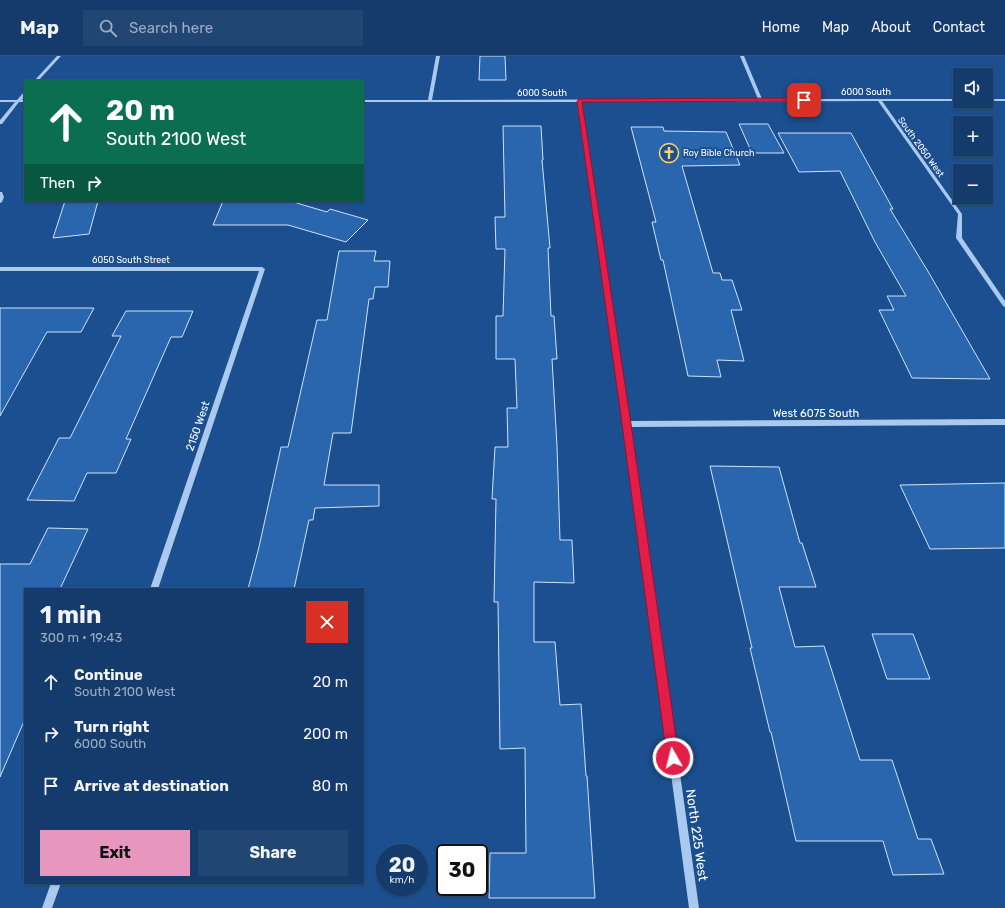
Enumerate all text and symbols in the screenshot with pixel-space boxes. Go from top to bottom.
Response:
search box [83,10,363,46]
text: Map [20,16,59,39]
icon: search [97,17,119,39]
text: Search here [129,19,213,37]
text: Home [762,19,800,36]
text: Map [822,19,849,36]
text: About [871,19,911,36]
text: Contact [933,19,985,36]
map controls [953,68,993,204]
button: sound [953,68,993,108]
pin [787,83,821,117]
street label: 6000 South [841,87,891,97]
street label: 6000 South [517,88,567,98]
icon: arrive [793,89,815,111]
text: 20 m [106,94,175,127]
icon: ahead [40,96,92,148]
street label: South 2050 West [896,115,946,179]
button: + [953,116,993,156]
text: South 2100 West [106,128,246,150]
church icon: Roy Bible Church [658,142,680,164]
place label: Roy Bible Church [683,148,754,158]
button: − [953,164,993,204]
icon: right [83,172,105,194]
text: Then [40,174,75,192]
street label: 6050 South Street [92,255,170,265]
street label: 2150 West [183,399,213,453]
street label: West 6075 South [773,407,859,420]
text: 1 min [40,601,101,629]
button: close [306,601,348,643]
text: 300 m · 19:43 [40,630,122,645]
text: Continue [74,666,143,684]
icon: ahead [40,671,62,693]
text: 20 m [313,673,348,691]
text: South 2100 West [74,684,175,699]
text: Turn right [74,718,149,736]
icon: right [40,723,62,745]
text: 200 m [303,725,348,743]
text: 6000 South [74,736,146,751]
position arrow [652,737,694,779]
icon: arrive [40,775,62,797]
text: Arrive at destination [74,777,229,795]
text: 80 m [312,777,348,795]
street label: North 225 West [683,788,711,882]
button: Exit [40,830,190,876]
button: Share [198,830,348,876]
speed limit sign: 30 [436,844,488,896]
text: 20 [389,853,415,877]
text: km/h [390,874,414,886]

